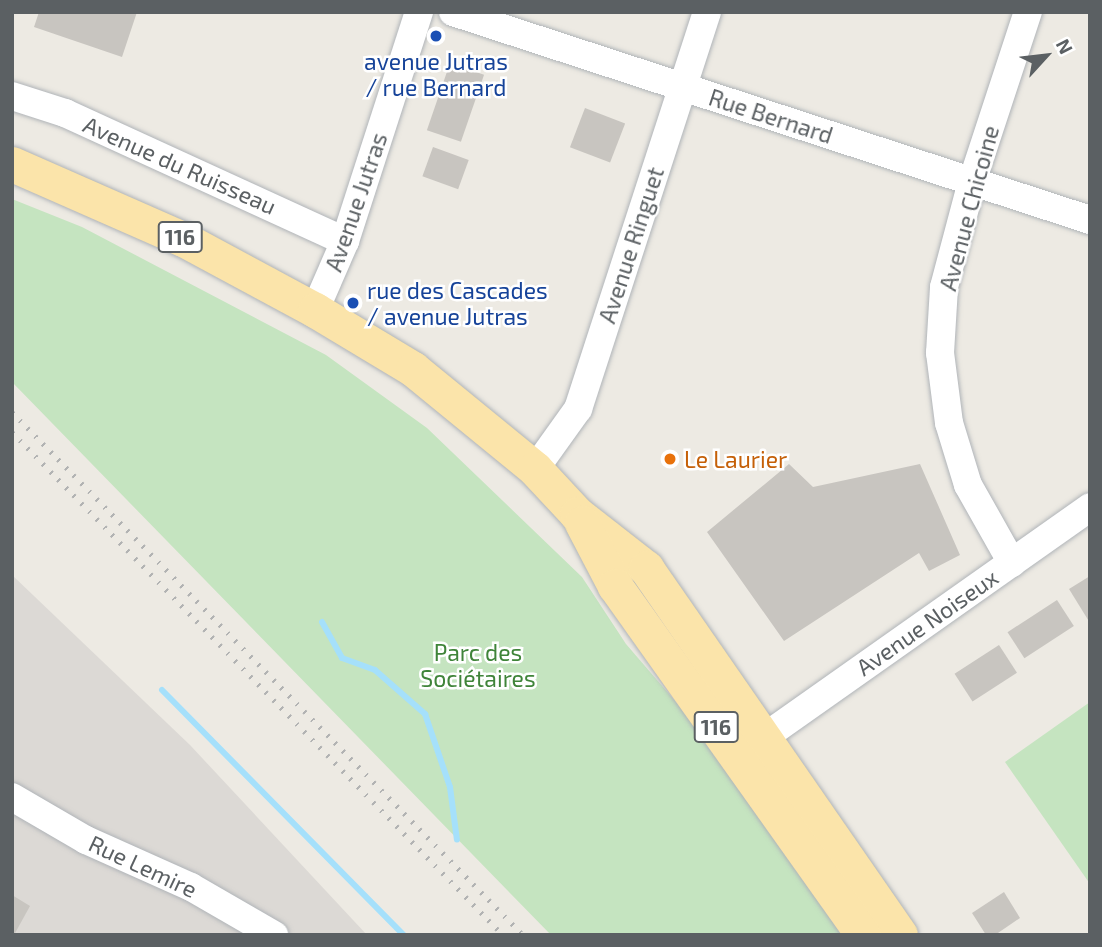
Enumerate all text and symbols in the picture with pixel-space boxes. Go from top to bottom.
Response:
north arrow [1011,21,1081,91]
marker: avenue Jutras / rue Bernard [428,28,444,44]
text: N [1052,35,1079,58]
place label: avenue Jutras / rue Bernard [364,47,508,101]
street label: Rue Bernard [705,83,837,149]
street label: Avenue du Ruisseau [79,110,281,220]
street label: Avenue Chicoine [934,122,1004,294]
street label: Avenue Jutras [319,129,393,275]
street label: Avenue Ringuet [593,163,669,327]
road number: 116 [157,219,203,254]
place label: rue des Cascades / avenue Jutras [367,276,548,330]
marker: rue des Cascades / avenue Jutras [345,295,361,311]
place label: Le Laurier [684,445,787,473]
marker: Le Laurier [662,451,678,467]
street label: Avenue Noiseux [851,563,1003,681]
park label: Parc des Sociétaires [420,638,536,692]
road number: 116 [693,710,739,744]
street label: Rue Lemire [85,829,201,903]

